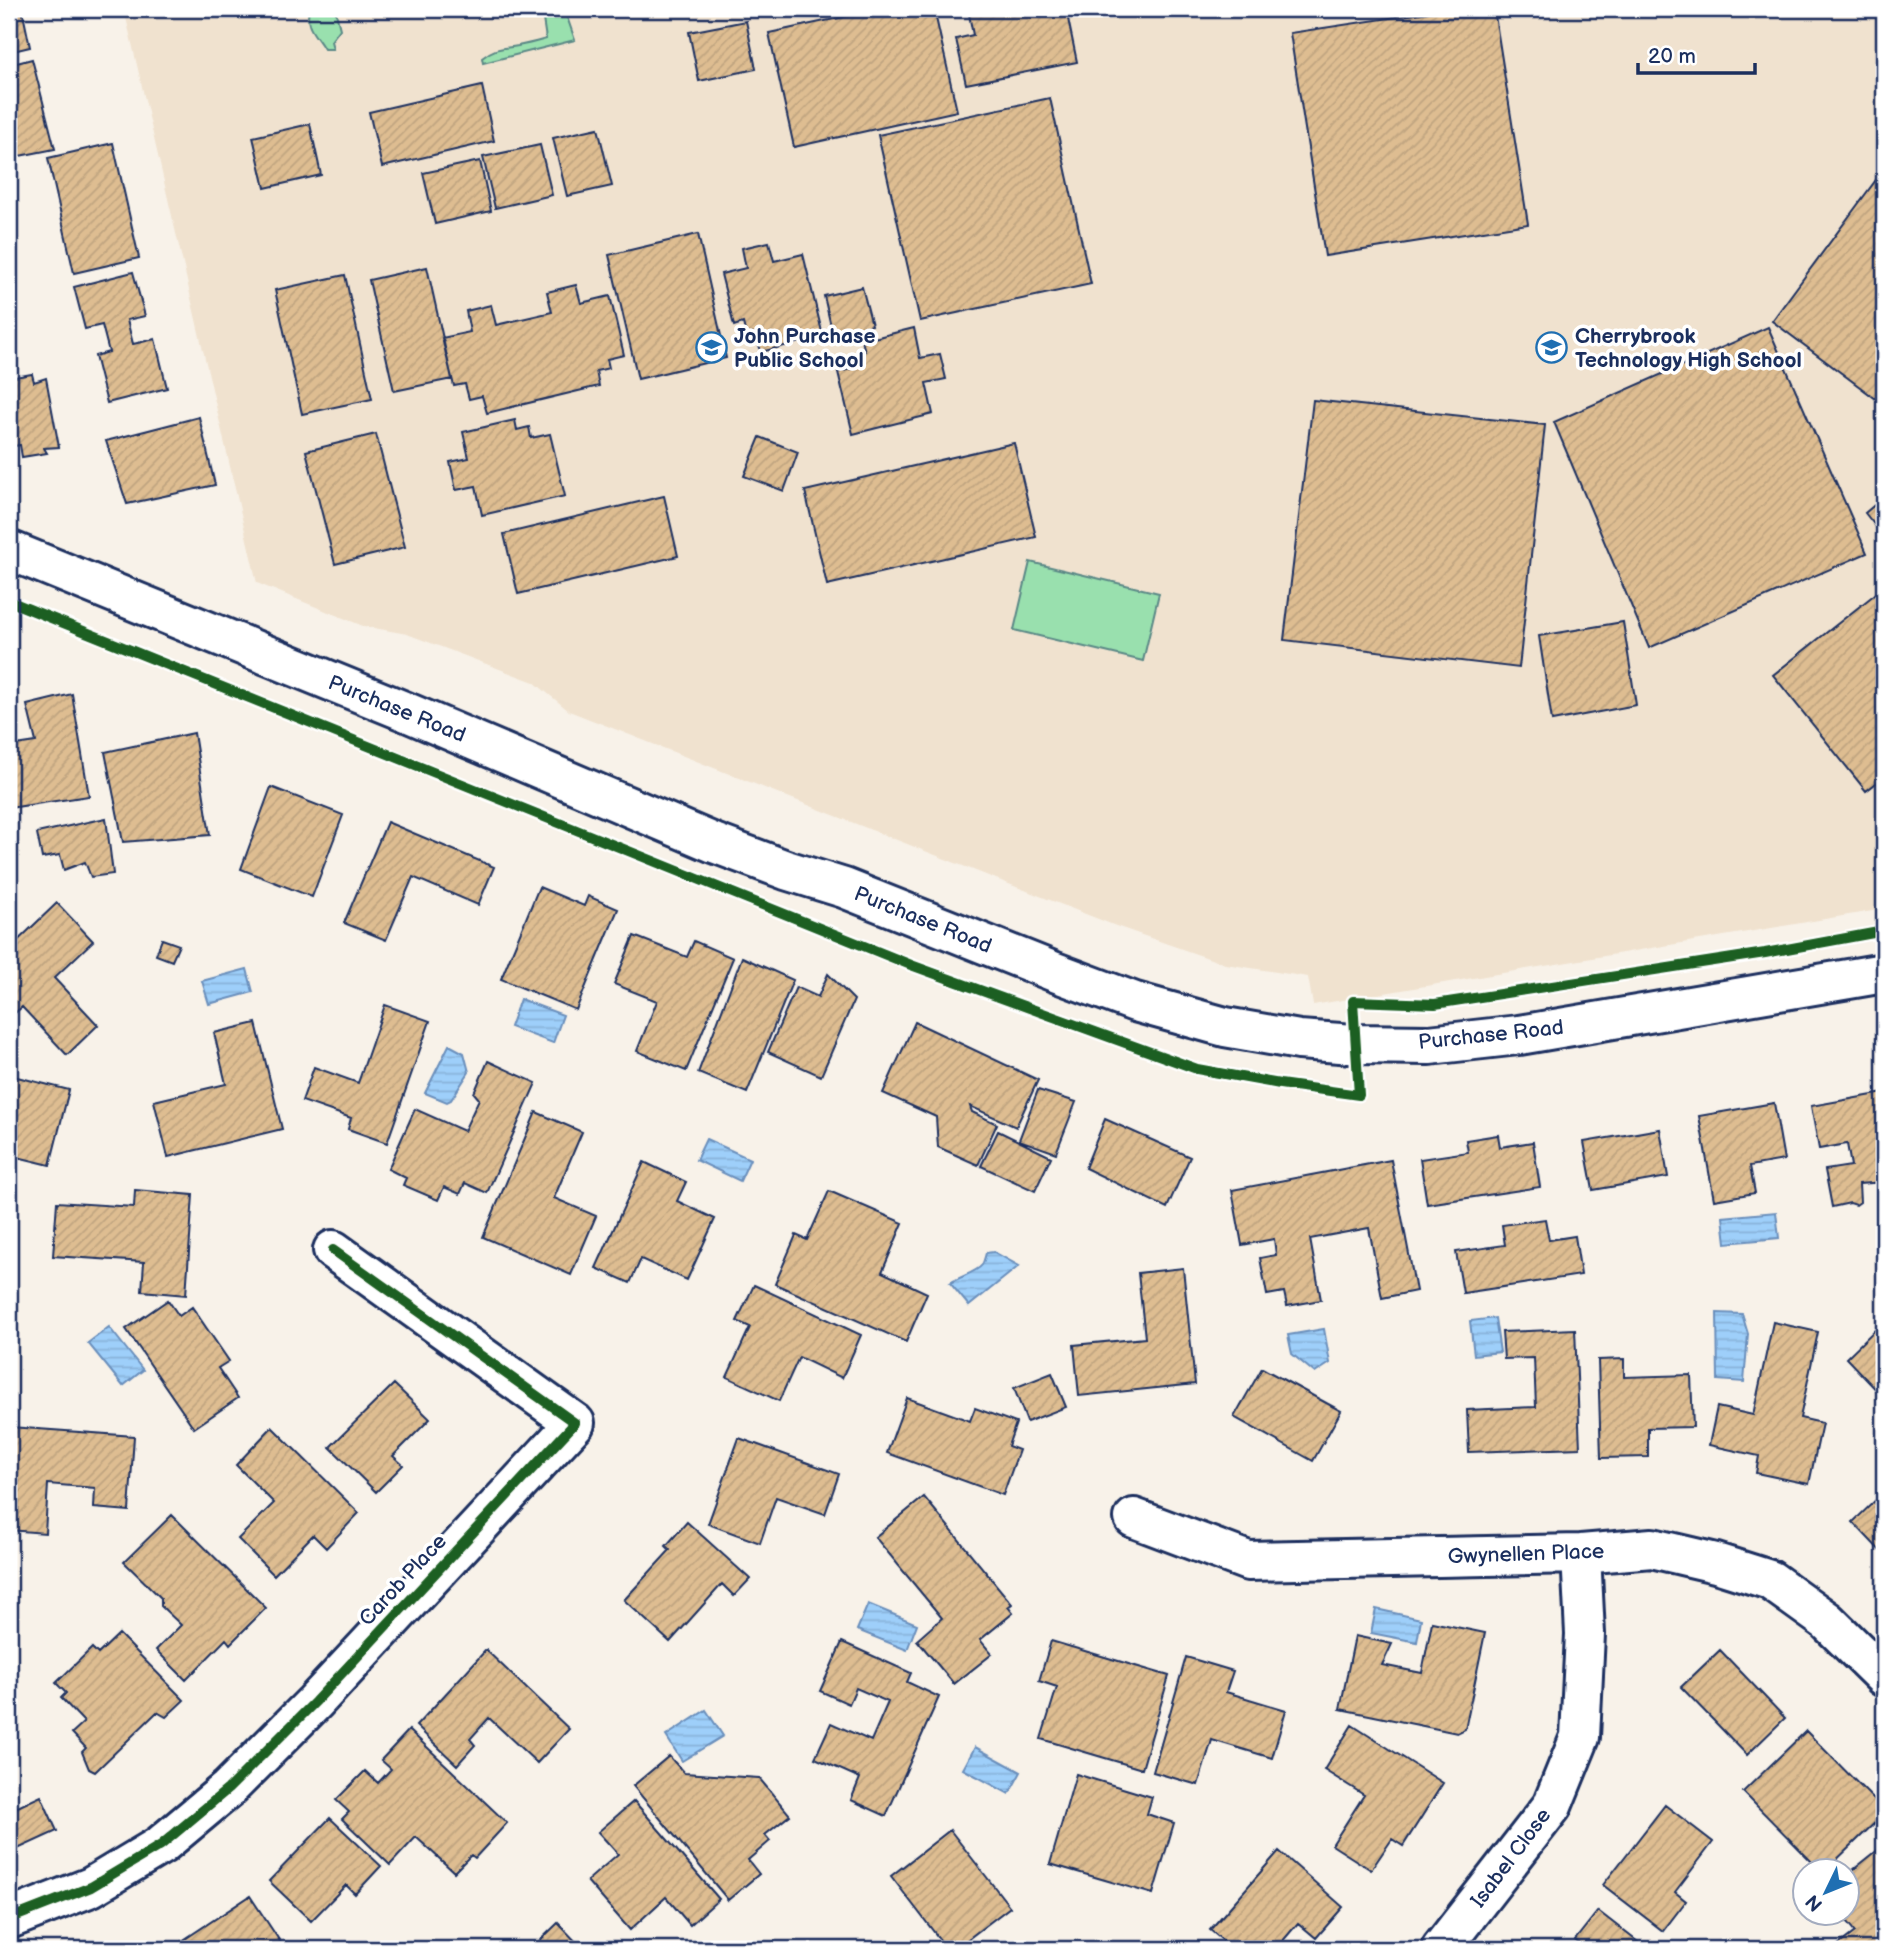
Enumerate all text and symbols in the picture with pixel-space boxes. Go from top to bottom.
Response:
scale bar [1638,32,1755,76]
text: 20 m [1648,44,1696,69]
place label: John Purchase Public School [734,324,876,373]
place label: Cherrybrook Technology High School [1575,324,1802,373]
school or university icon: John Purchase Public School [694,331,728,365]
school or university icon: Cherrybrook Technology High School [1535,331,1569,365]
street label: Purchase Road [325,670,469,748]
street label: Purchase Road [851,881,995,959]
street label: Purchase Road [1417,1015,1565,1055]
street label: Carob Place [354,1529,452,1631]
street label: Gwynellen Place [1447,1539,1605,1569]
street label: Isabel Close [1466,1803,1556,1913]
north arrow [1792,1856,1862,1926]
text: N [1801,1890,1828,1916]

